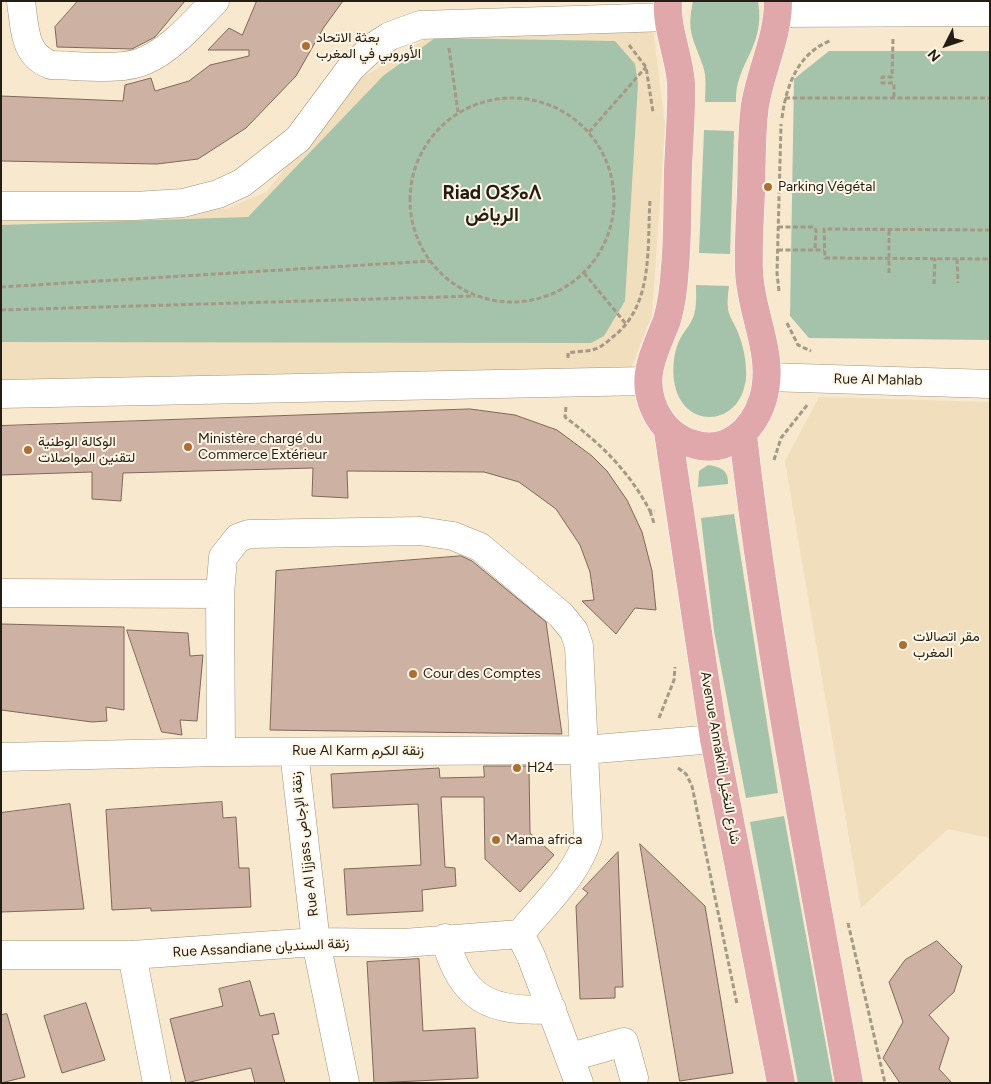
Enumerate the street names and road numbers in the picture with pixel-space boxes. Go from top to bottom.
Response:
street label: Rue Al Mahlab [833,371,923,389]
street label: Avenue Annakhil شارع النخيل [696,670,744,846]
street label: Rue Al Karm زنقة الكرم [292,743,424,759]
street label: Rue Al Ijjass زنقة الإجاص [288,771,322,917]
street label: Rue Assandiane زنقة السنديان [172,935,350,961]

